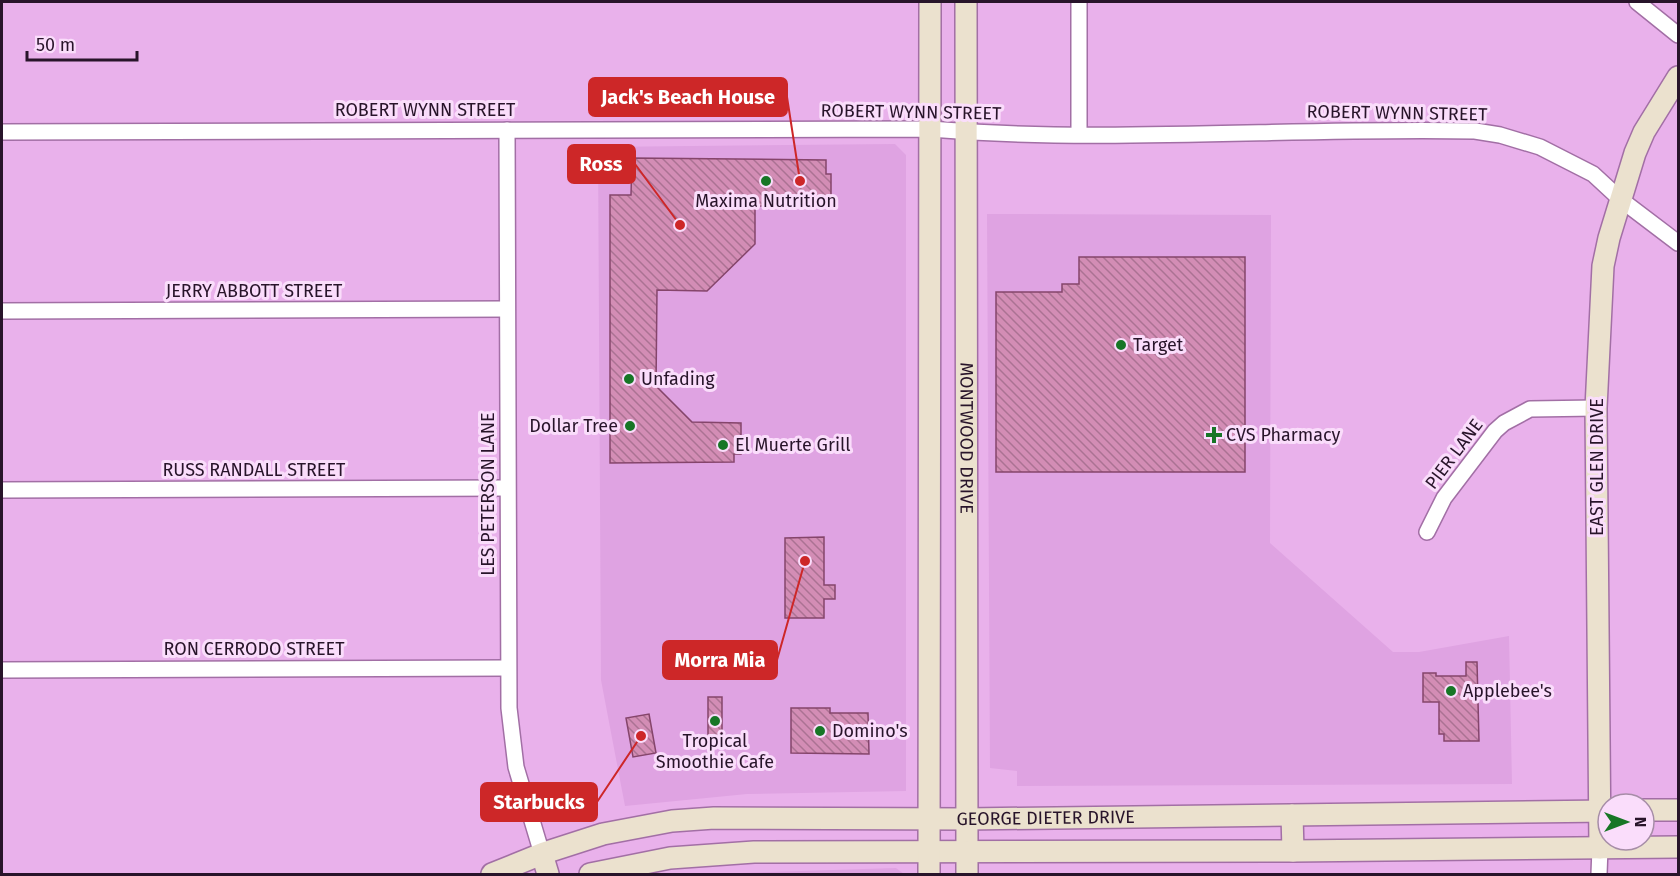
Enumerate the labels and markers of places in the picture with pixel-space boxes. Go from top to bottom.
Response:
callout: Jack's Beach House [589,78,787,116]
callout: Ross [568,145,635,183]
marker: Maxima Nutrition [759,174,773,188]
place label: Maxima Nutrition [695,190,837,212]
place label: Target [1133,334,1184,356]
marker: Target [1114,338,1128,352]
place label: Unfading [641,368,715,390]
marker: Unfading [622,372,636,386]
place label: Dollar Tree [529,415,618,437]
marker: Dollar Tree [623,419,637,433]
place label: CVS Pharmacy [1226,424,1341,446]
marker: CVS Pharmacy [1207,428,1221,442]
place label: El Muerte Grill [735,434,851,456]
marker: El Muerte Grill [716,438,730,452]
callout: Morra Mia [663,641,777,679]
place label: Applebee's [1463,680,1552,702]
marker: Applebee's [1444,684,1458,698]
marker: Tropical Smoothie Cafe [708,714,722,728]
place label: Domino's [832,720,908,742]
marker: Domino's [813,724,827,738]
place label: Tropical Smoothie Cafe [656,730,774,773]
callout: Starbucks [481,783,597,821]

